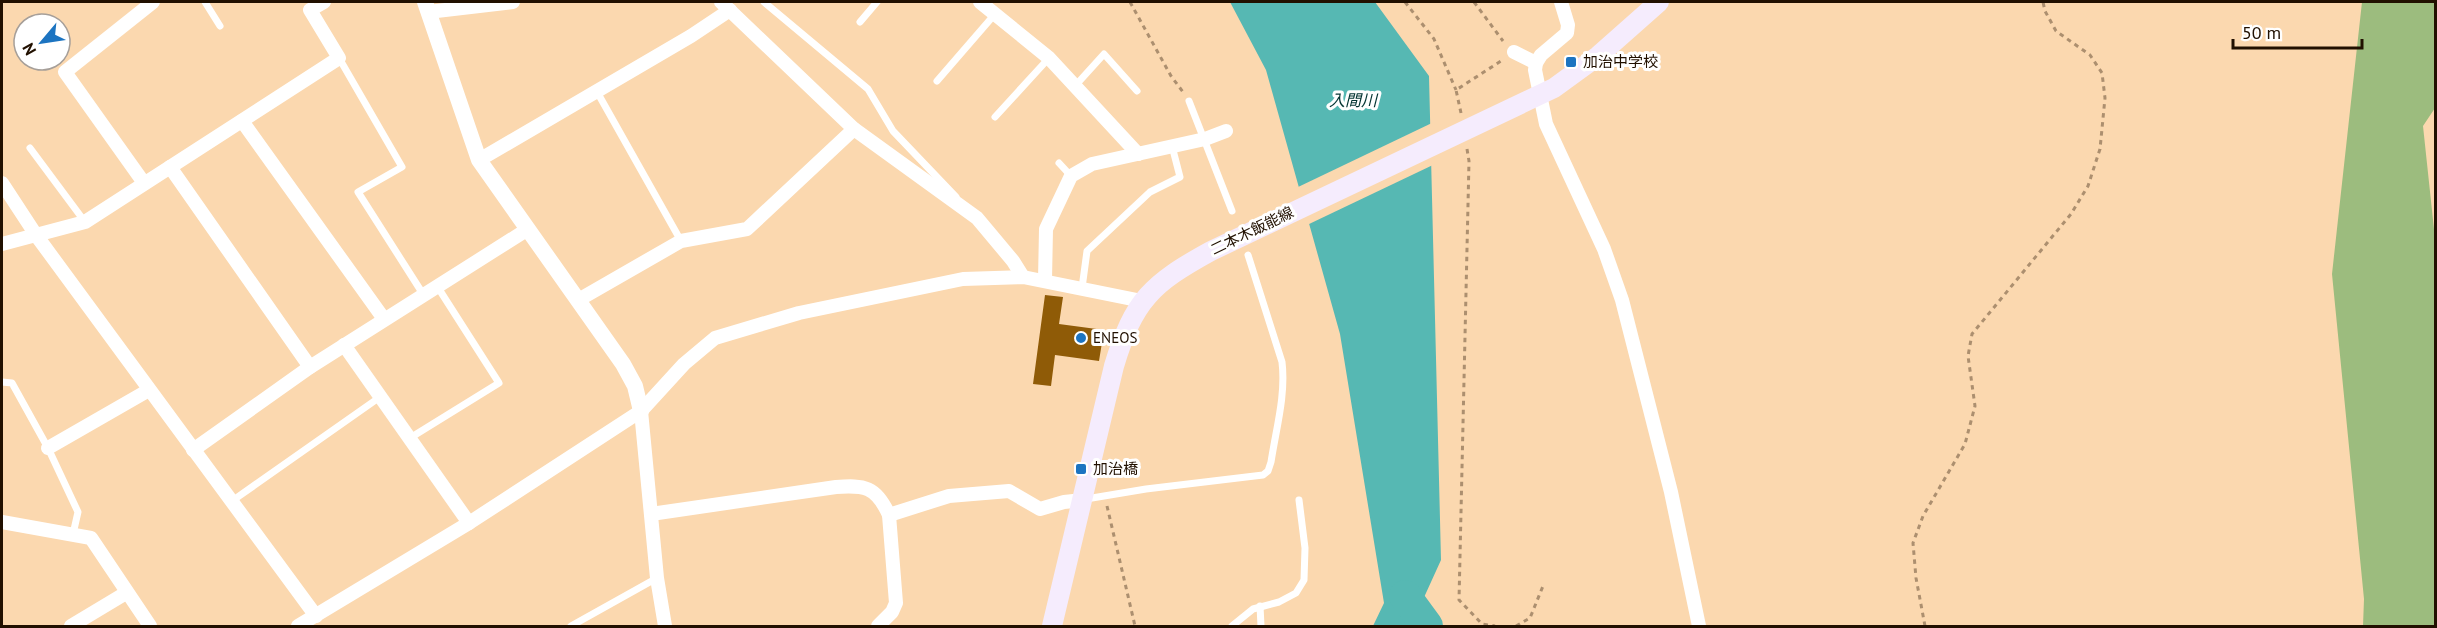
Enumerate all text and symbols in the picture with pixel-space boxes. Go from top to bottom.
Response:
north arrow [12,12,72,72]
scale bar [2233,12,2362,50]
text: 50 m [2242,21,2281,44]
text: N [18,40,40,59]
place label: 加治中学校 [1583,52,1658,71]
marker: 加治中学校 [1564,55,1578,69]
water label: 入間川 [1329,90,1379,110]
street label: 二本木飯能線 [1207,202,1296,259]
place label: ENEOS [1093,328,1137,347]
marker: ENEOS [1074,331,1088,345]
place label: 加治橋 [1093,459,1138,478]
marker: 加治橋 [1074,462,1088,476]

